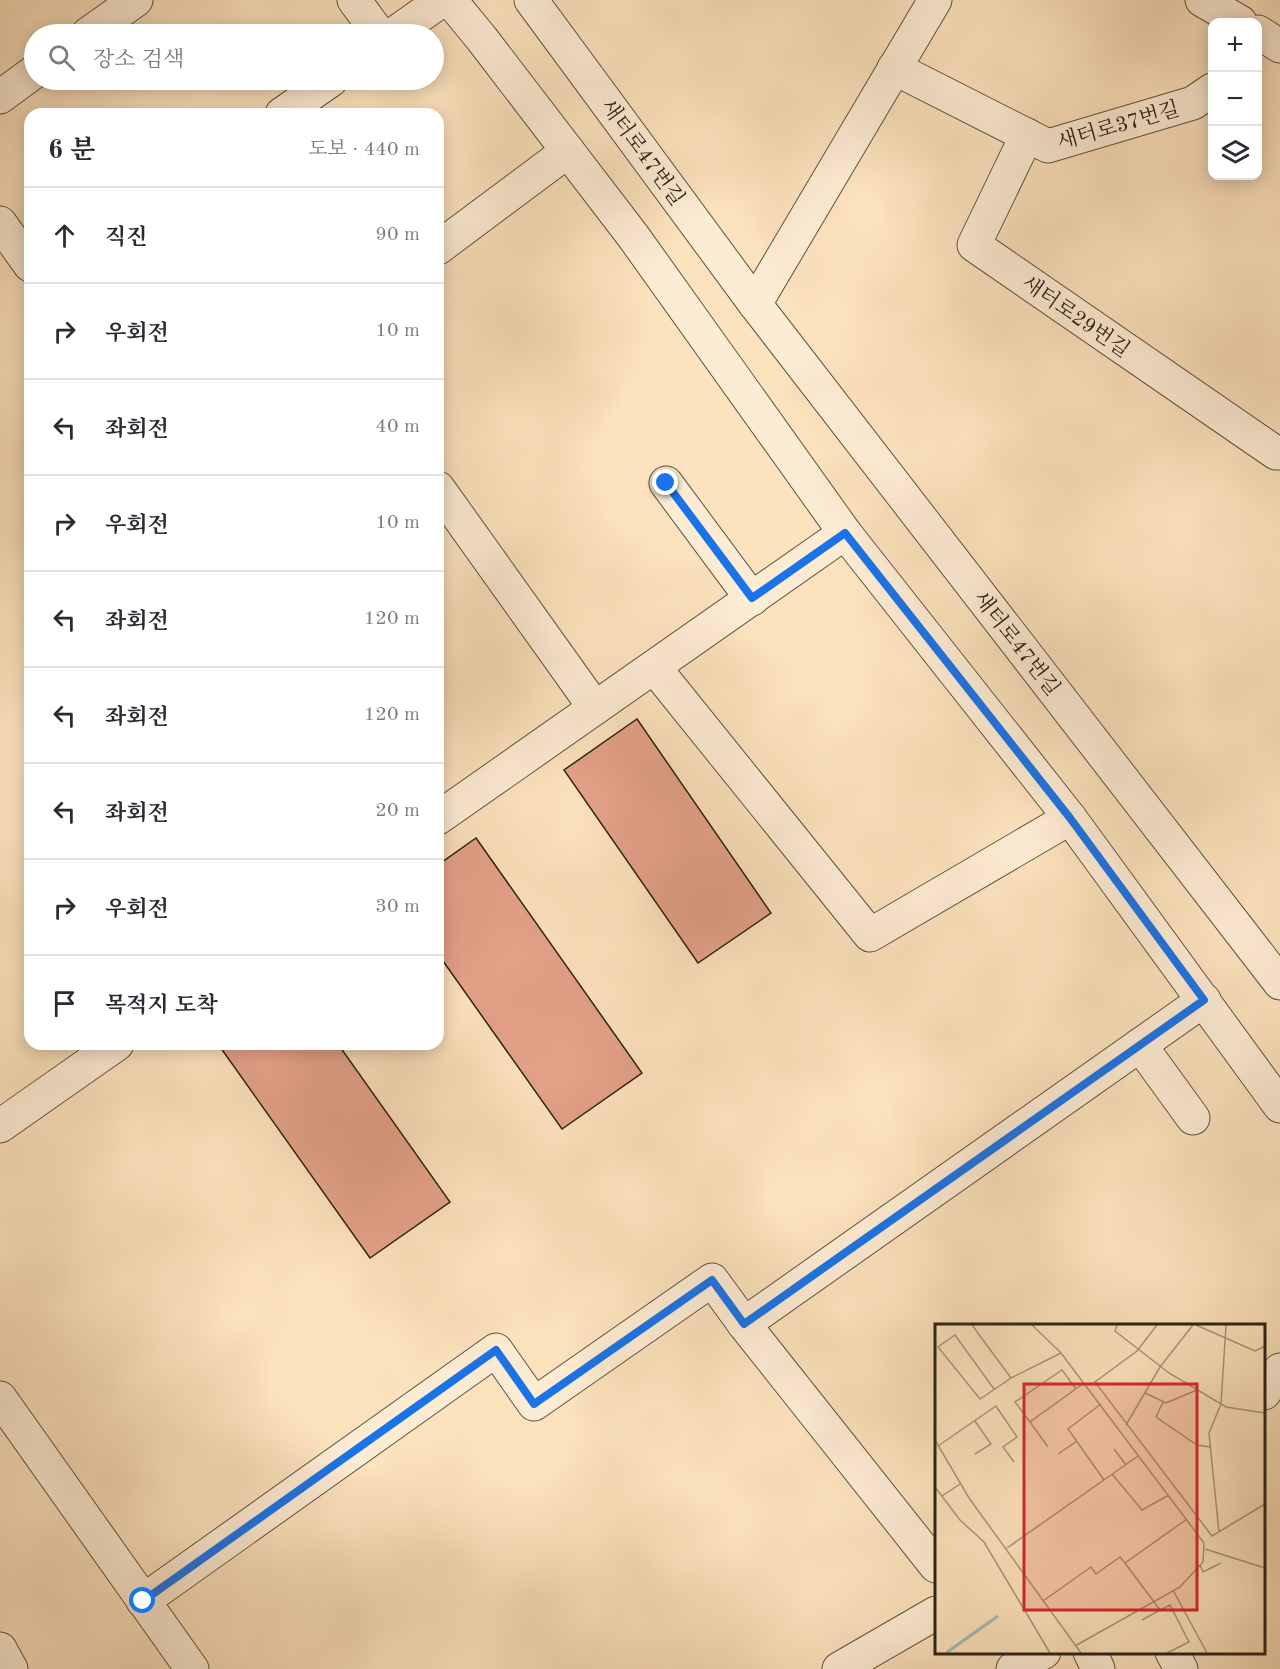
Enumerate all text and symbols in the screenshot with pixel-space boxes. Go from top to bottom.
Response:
map controls [1208,18,1262,180]
button: + [1208,18,1262,72]
search box [24,24,444,90]
icon: search [45,41,78,74]
text: 장소 검색 [93,49,184,71]
button: − [1208,72,1262,126]
street label: 새터로47번길 [596,95,689,210]
street label: 새터로37번길 [1055,97,1182,154]
button: layers [1208,126,1262,180]
text: 6 분 [48,138,95,164]
text: 도보 · 440 m [308,140,420,160]
icon: ahead [48,219,81,252]
text: 90 m [375,225,420,245]
text: 직진 [105,227,148,249]
street label: 새터로29번길 [1018,271,1134,362]
icon: right [48,315,81,348]
text: 10 m [375,321,420,341]
text: 우회전 [105,323,169,345]
icon: left [48,411,81,444]
text: 40 m [375,417,420,437]
text: 좌회전 [105,419,169,441]
route end [652,469,678,495]
icon: right [48,507,81,540]
text: 10 m [375,513,420,533]
text: 우회전 [105,515,169,537]
street label: 새터로47번길 [969,587,1064,700]
icon: left [48,603,81,636]
text: 120 m [364,609,420,629]
text: 좌회전 [105,611,169,633]
icon: left [48,699,81,732]
text: 120 m [364,705,420,725]
text: 좌회전 [105,707,169,729]
icon: left [48,795,81,828]
text: 20 m [375,801,420,821]
text: 좌회전 [105,803,169,825]
icon: right [48,891,81,924]
text: 30 m [375,897,420,917]
text: 우회전 [105,899,169,921]
icon: arrive [48,987,81,1020]
text: 목적지 도착 [105,995,217,1017]
inset map [935,1324,1265,1654]
route start [129,1587,155,1613]

